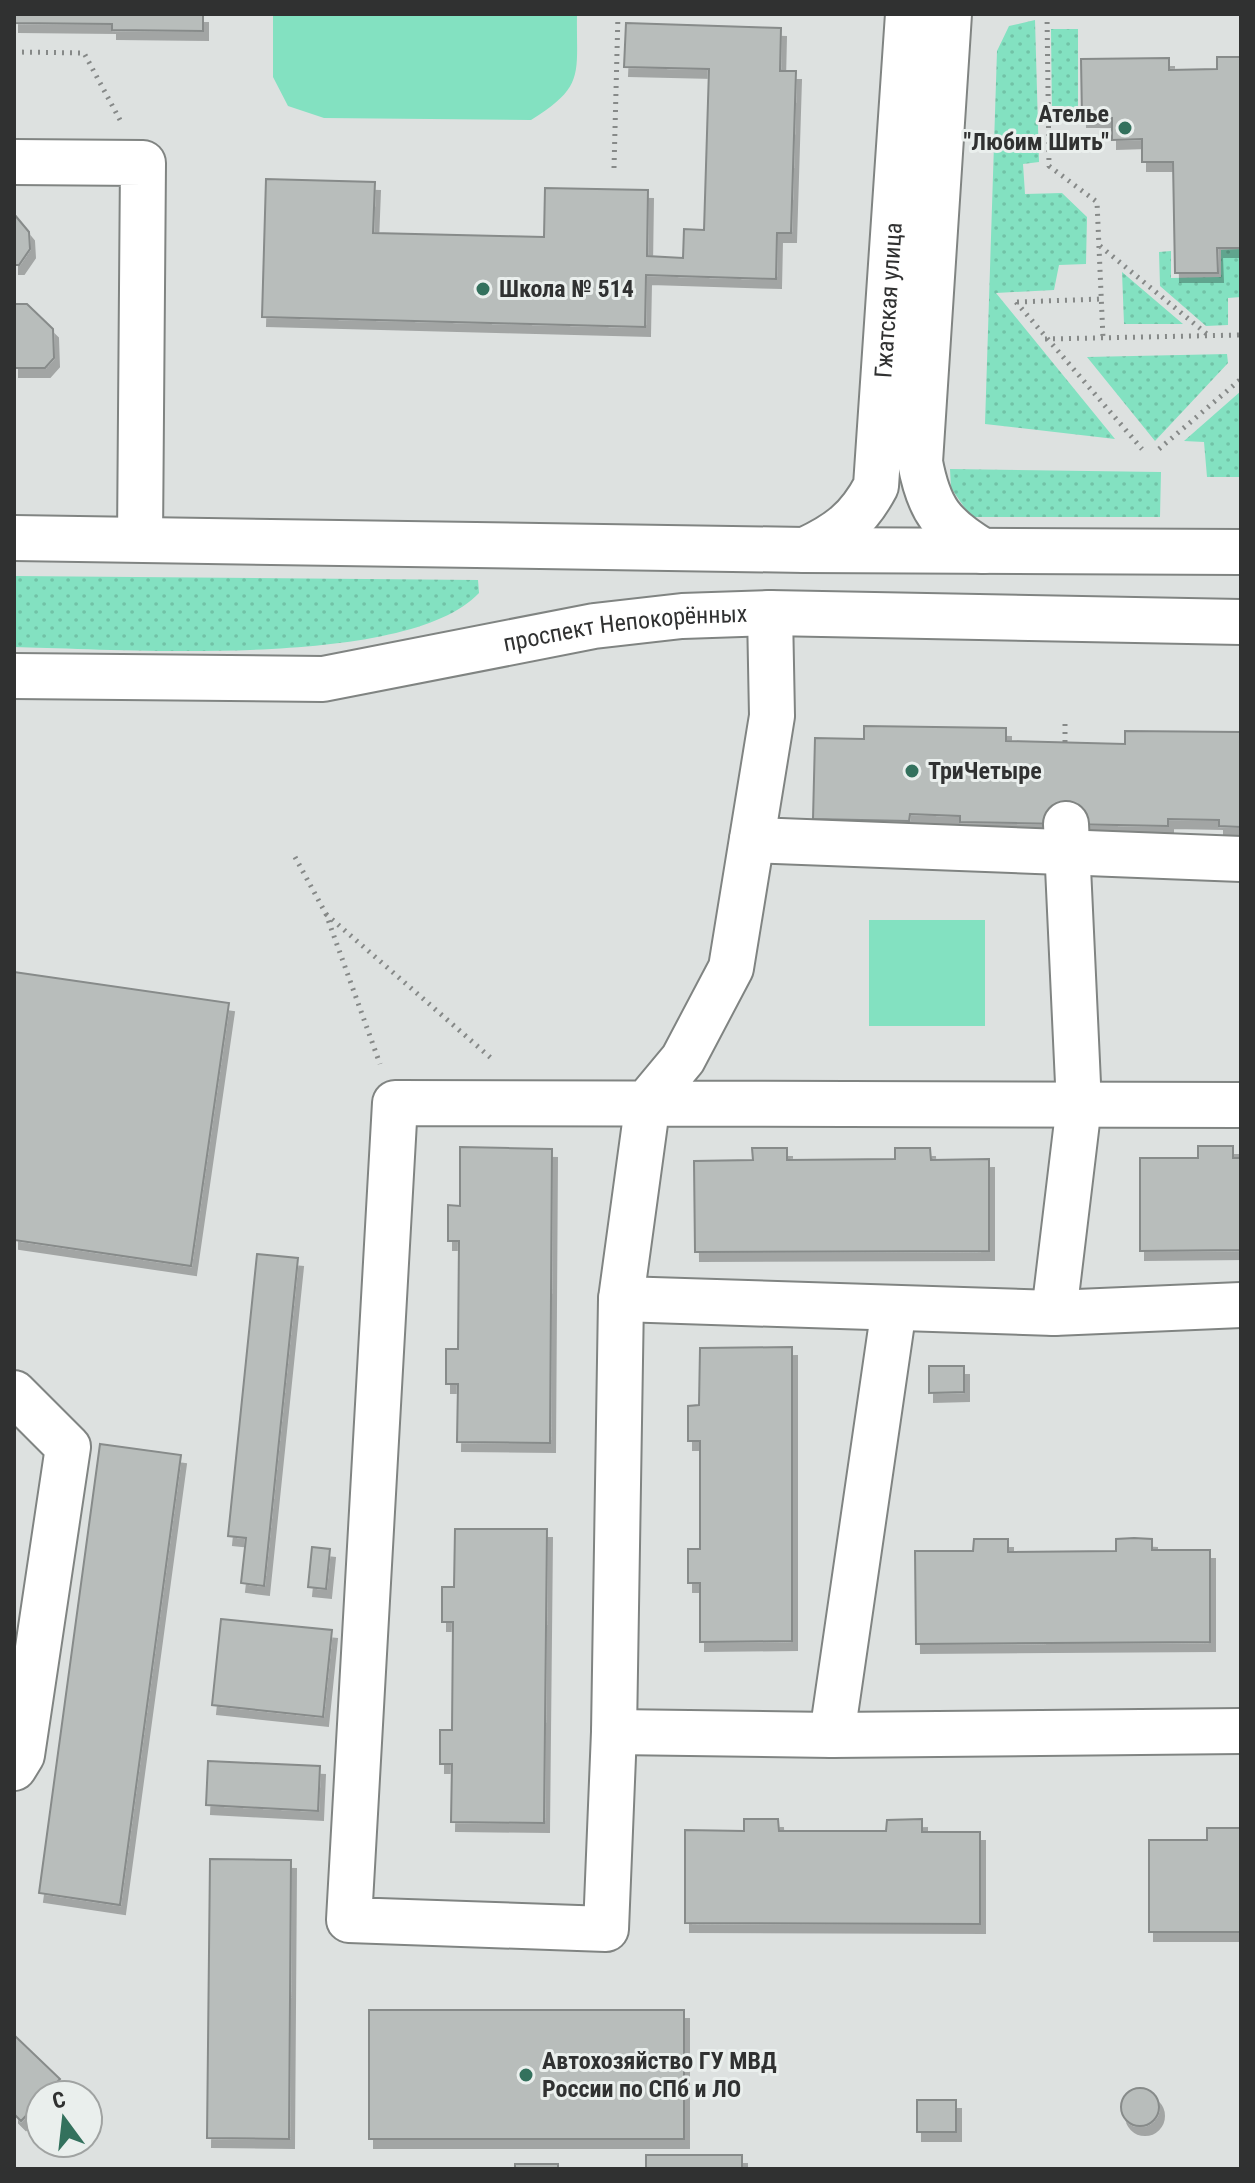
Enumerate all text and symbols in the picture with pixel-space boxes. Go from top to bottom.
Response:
place label: Ателье "Любим Шить" [964,100,1109,156]
marker: Ателье "Любим Шить" [1116,119,1134,137]
street label: Гжатская улица [869,221,908,379]
place label: Школа № 514 [499,275,634,303]
marker: Школа № 514 [474,280,492,298]
street label: проспект Непокорённых [501,600,748,657]
place label: ТриЧетыре [928,757,1042,785]
marker: ТриЧетыре [903,762,921,780]
place label: Автохозяйство ГУ МВД России по СПб и ЛО [542,2047,777,2103]
marker: Автохозяйство ГУ МВД России по СПб и ЛО [517,2066,535,2084]
north arrow [24,2079,104,2159]
text: С [50,2086,68,2114]

